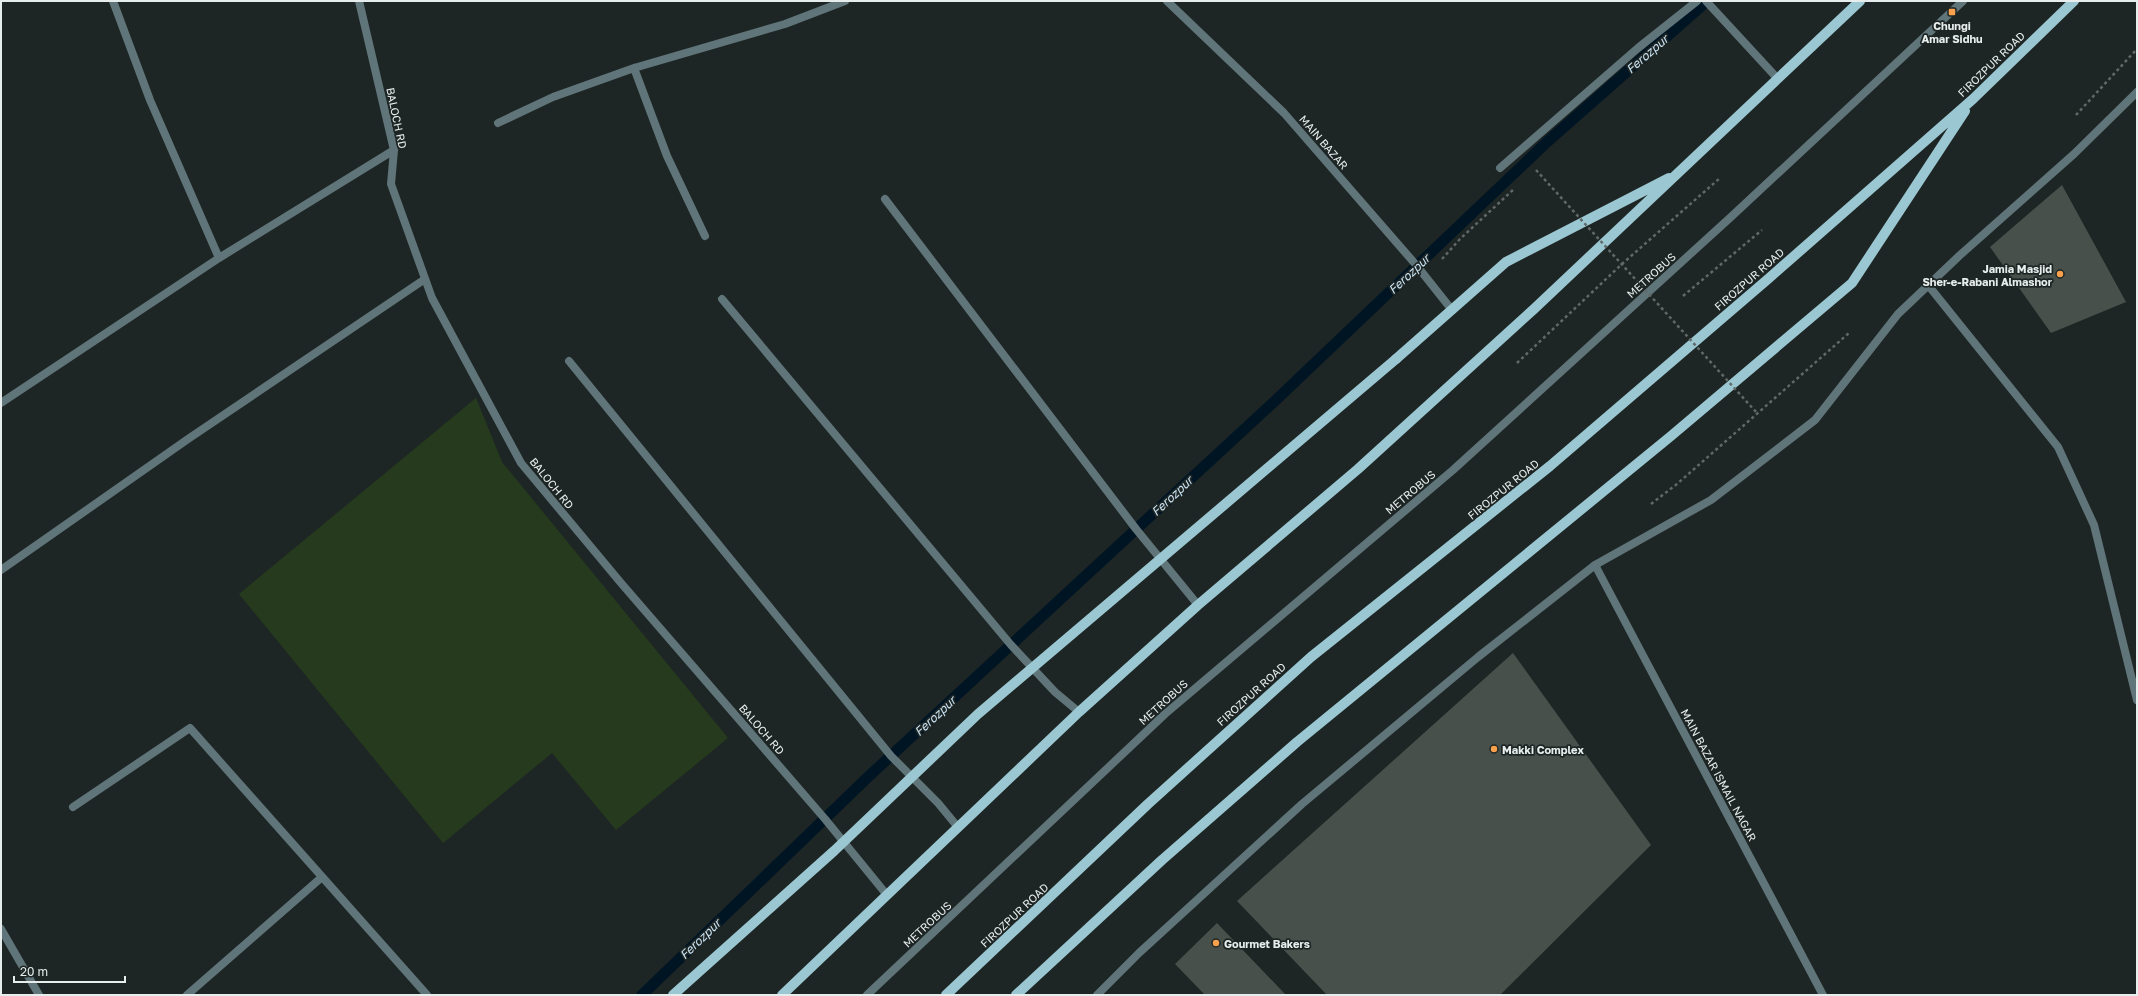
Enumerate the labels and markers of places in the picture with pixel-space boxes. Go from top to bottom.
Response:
marker: Chungi Amar Sidhu [1947,7,1957,17]
place label: Chungi Amar Sidhu [1921,19,1983,45]
place label: Jamia Masjid Sher-e-Rabani Almashor [1922,262,2053,288]
marker: Jamia Masjid Sher-e-Rabani Almashor [2055,269,2065,279]
place label: Makki Complex [1502,743,1584,756]
marker: Makki Complex [1489,744,1499,754]
place label: Gourmet Bakers [1224,937,1310,950]
marker: Gourmet Bakers [1211,938,1221,948]

